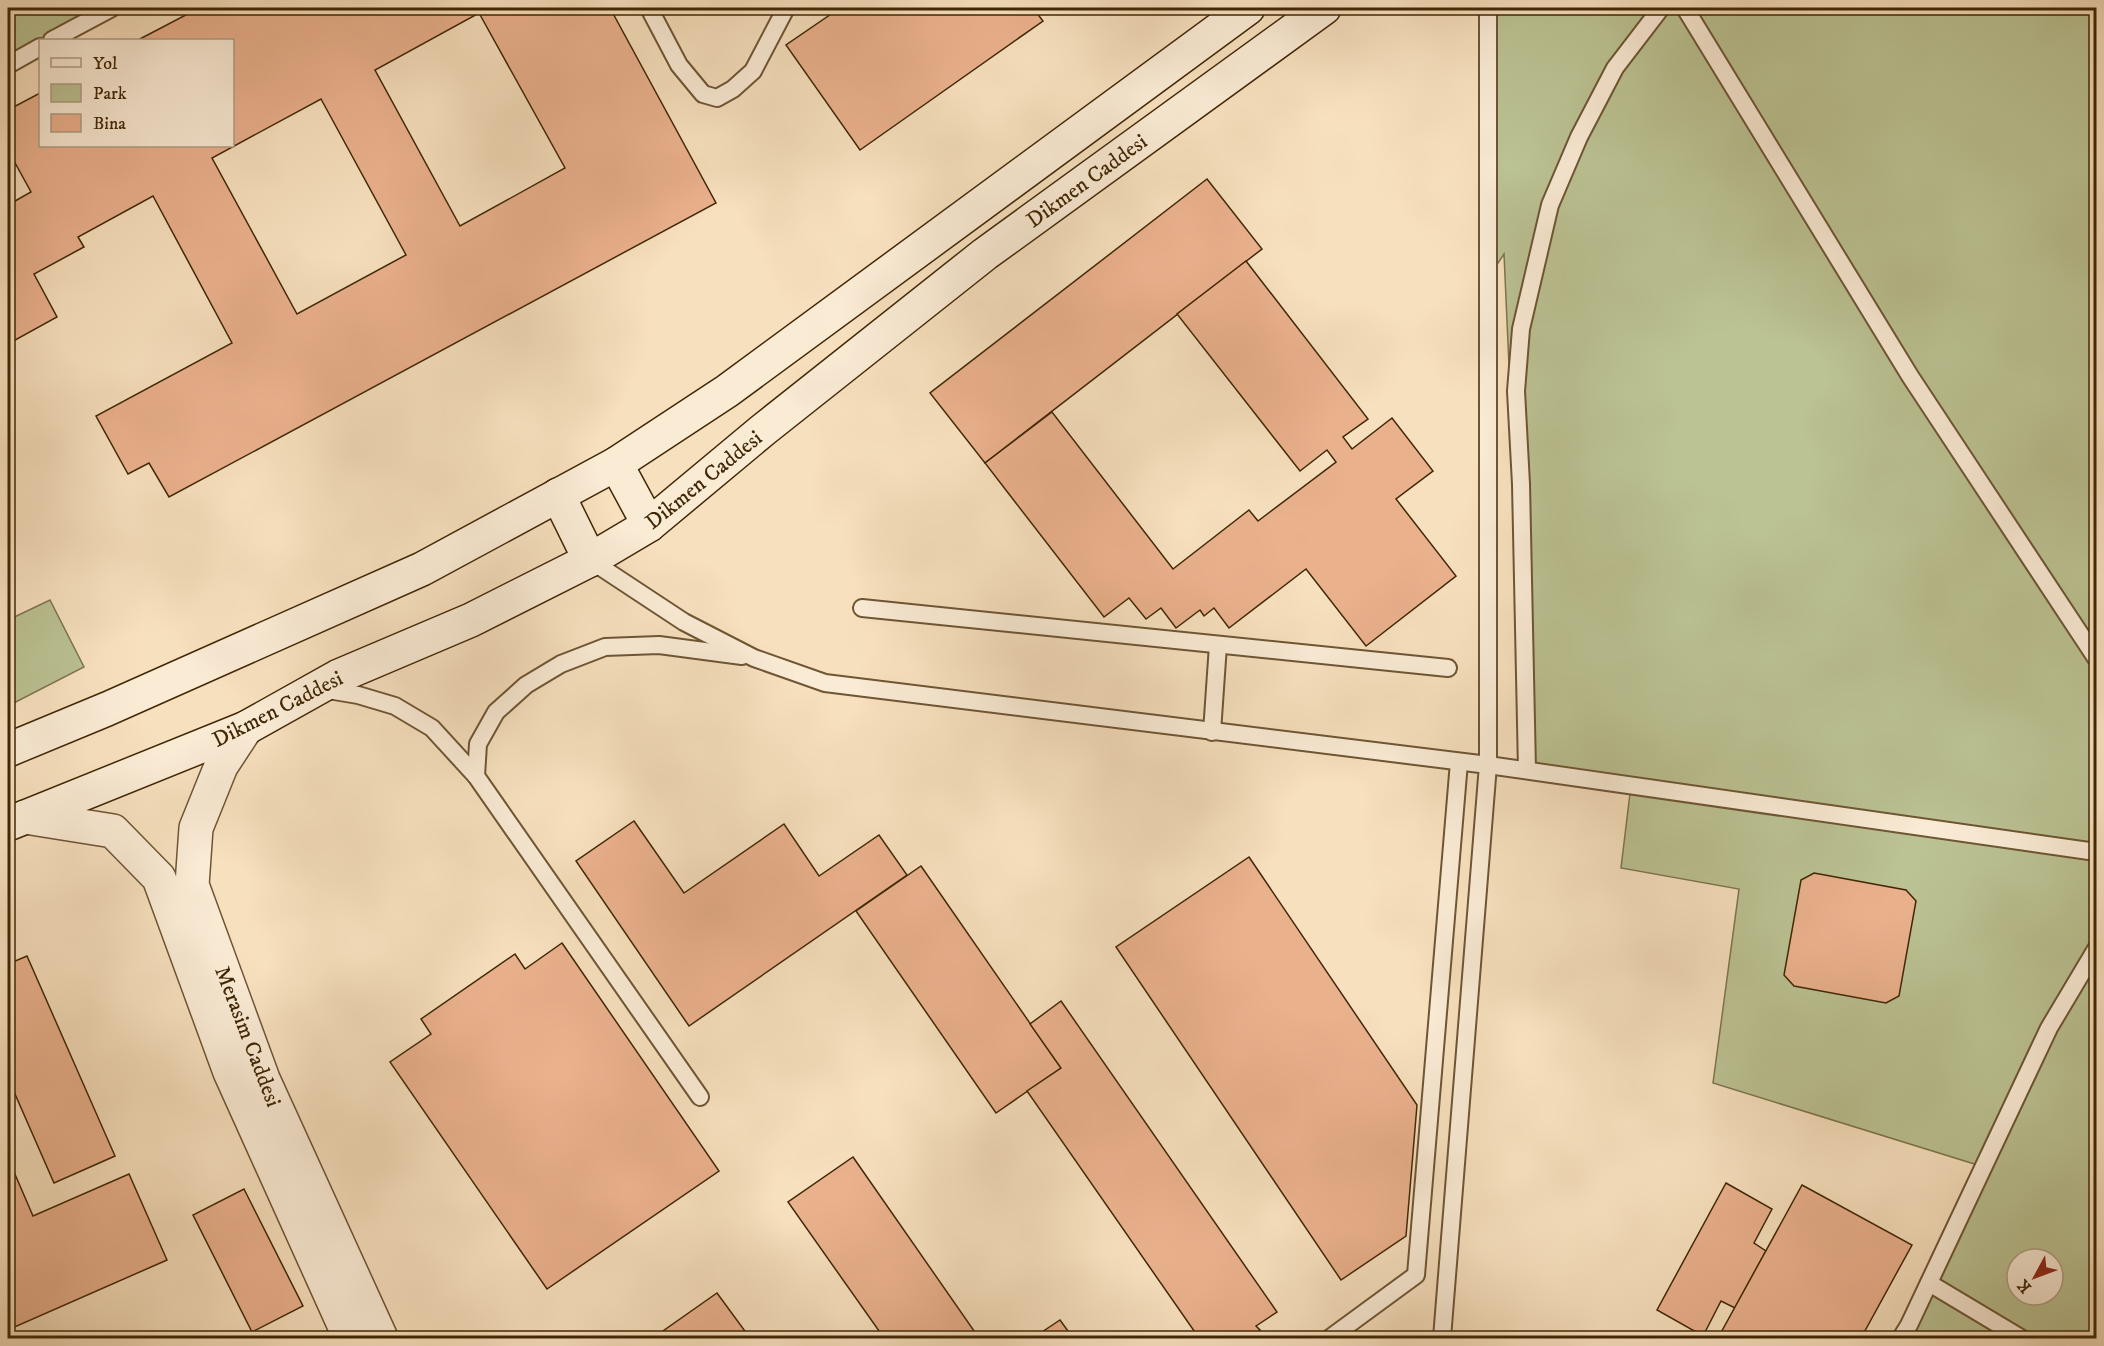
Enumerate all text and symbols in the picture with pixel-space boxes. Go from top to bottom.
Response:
legend [39,39,234,147]
text: Yol [93,53,118,75]
text: Park [93,83,127,105]
text: Bina [93,113,126,135]
street label: Dikmen Caddesi [1021,128,1153,234]
street label: Dikmen Caddesi [640,425,768,536]
street label: Dikmen Caddesi [208,665,347,754]
street label: Merasim Caddesi [208,962,287,1111]
north arrow [2005,1247,2065,1307]
text: K [2013,1275,2036,1297]

